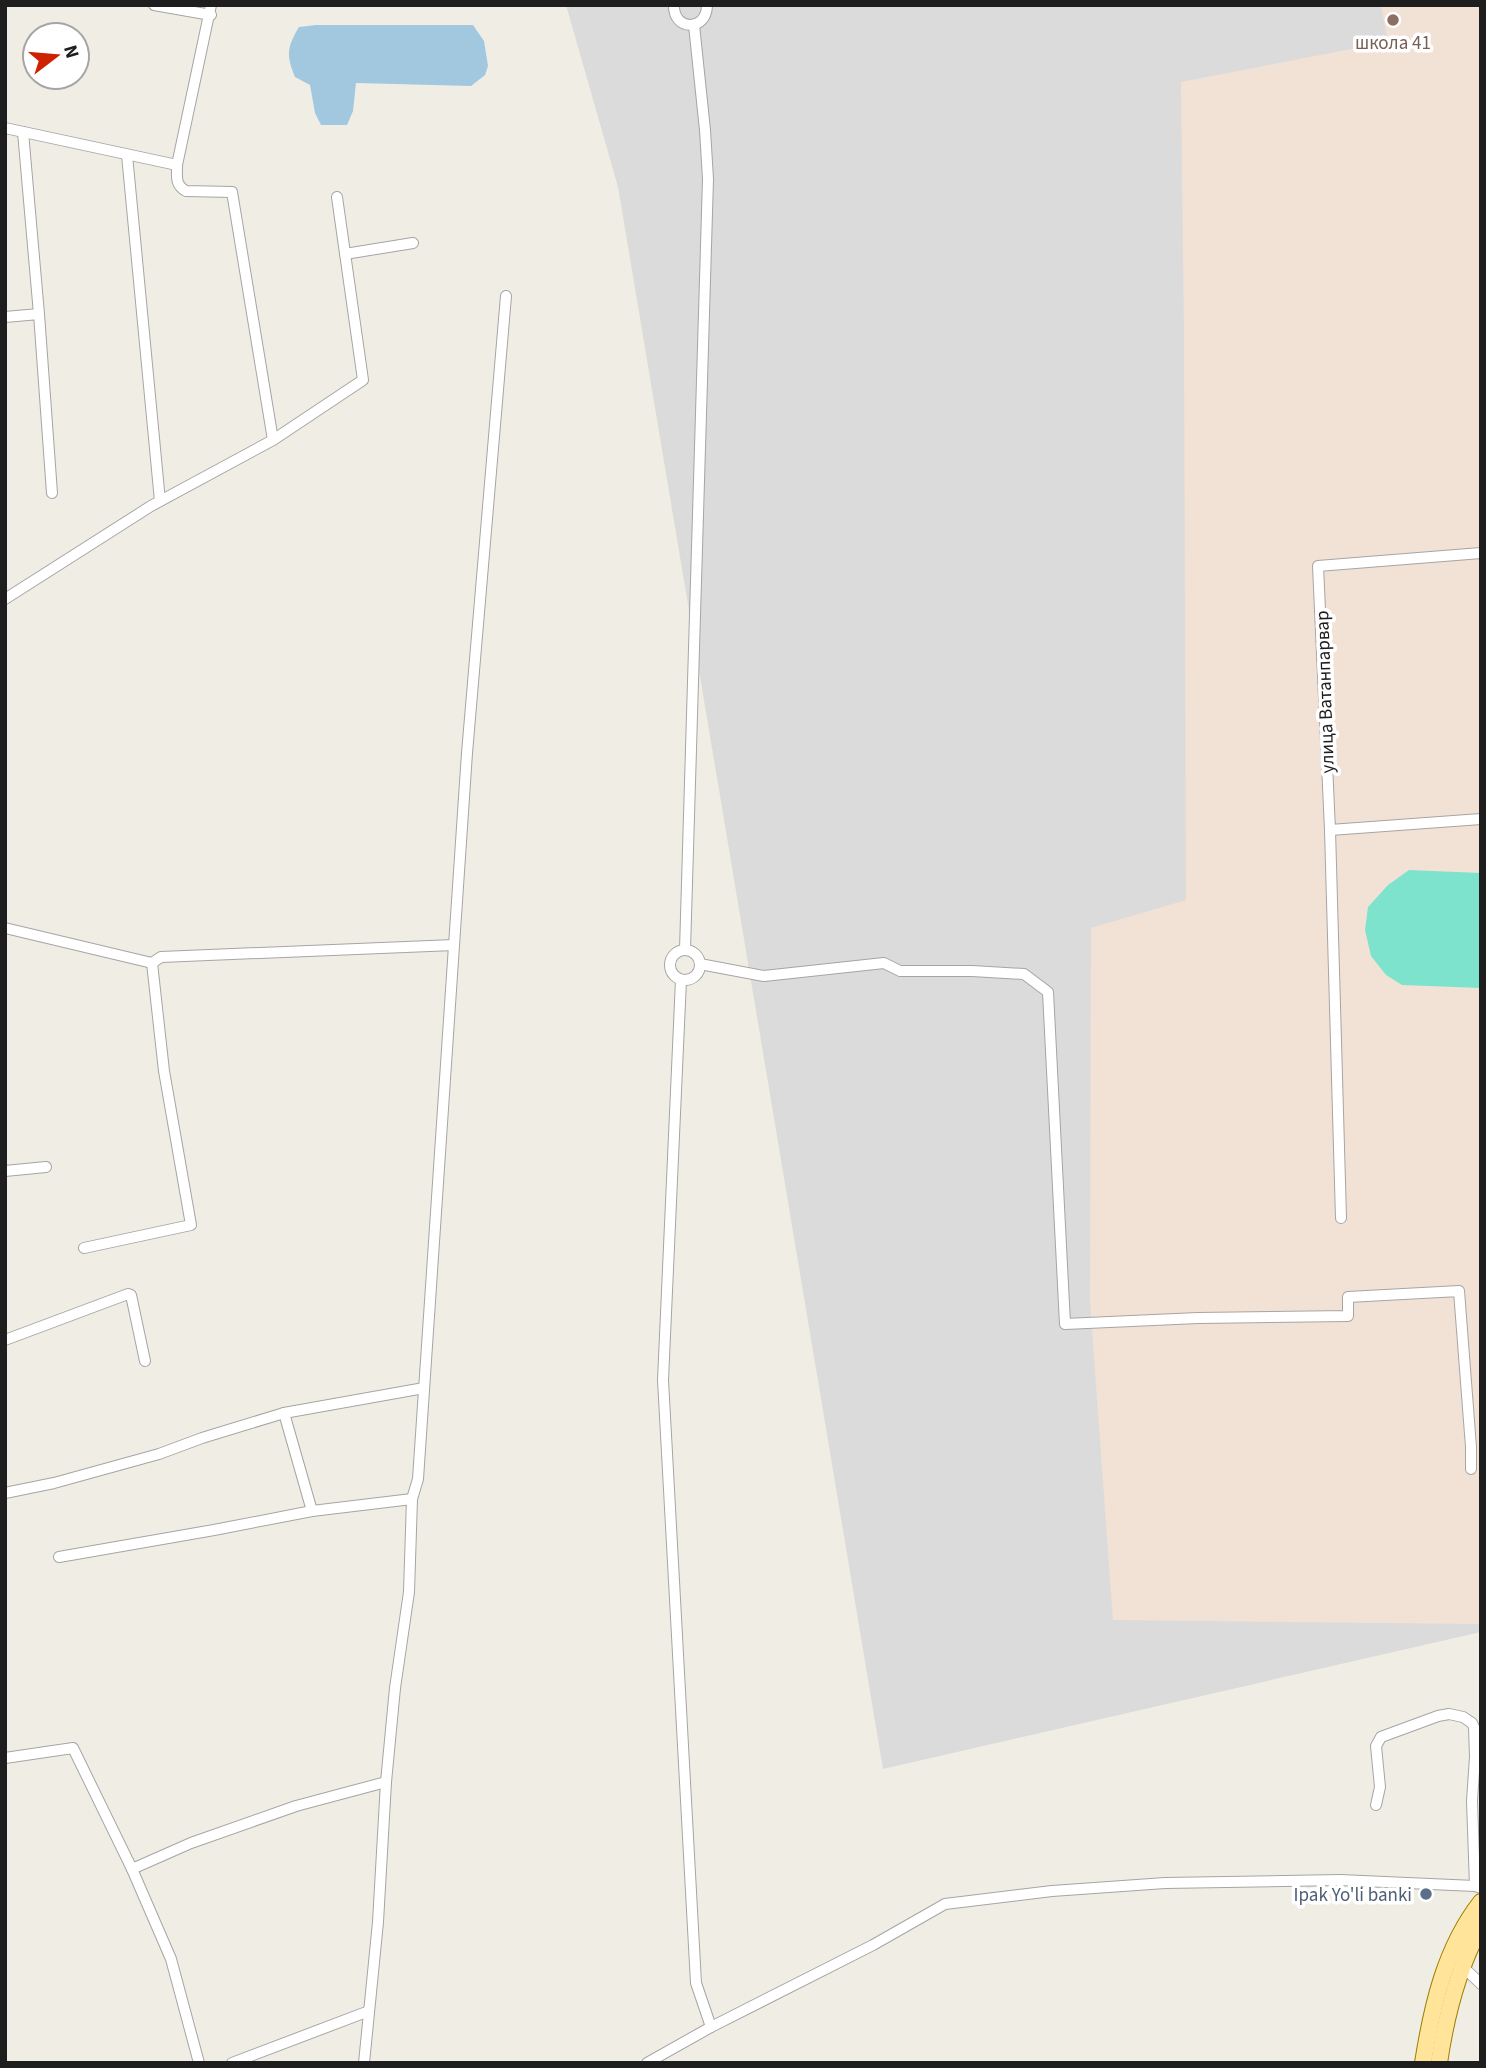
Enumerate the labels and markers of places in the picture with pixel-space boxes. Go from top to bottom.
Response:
marker: школа 41 [1385,12,1401,28]
place label: школа 41 [1355,30,1431,57]
place label: Ipak Yo'li banki [1294,1882,1412,1909]
marker: Ipak Yo'li banki [1418,1886,1434,1902]

